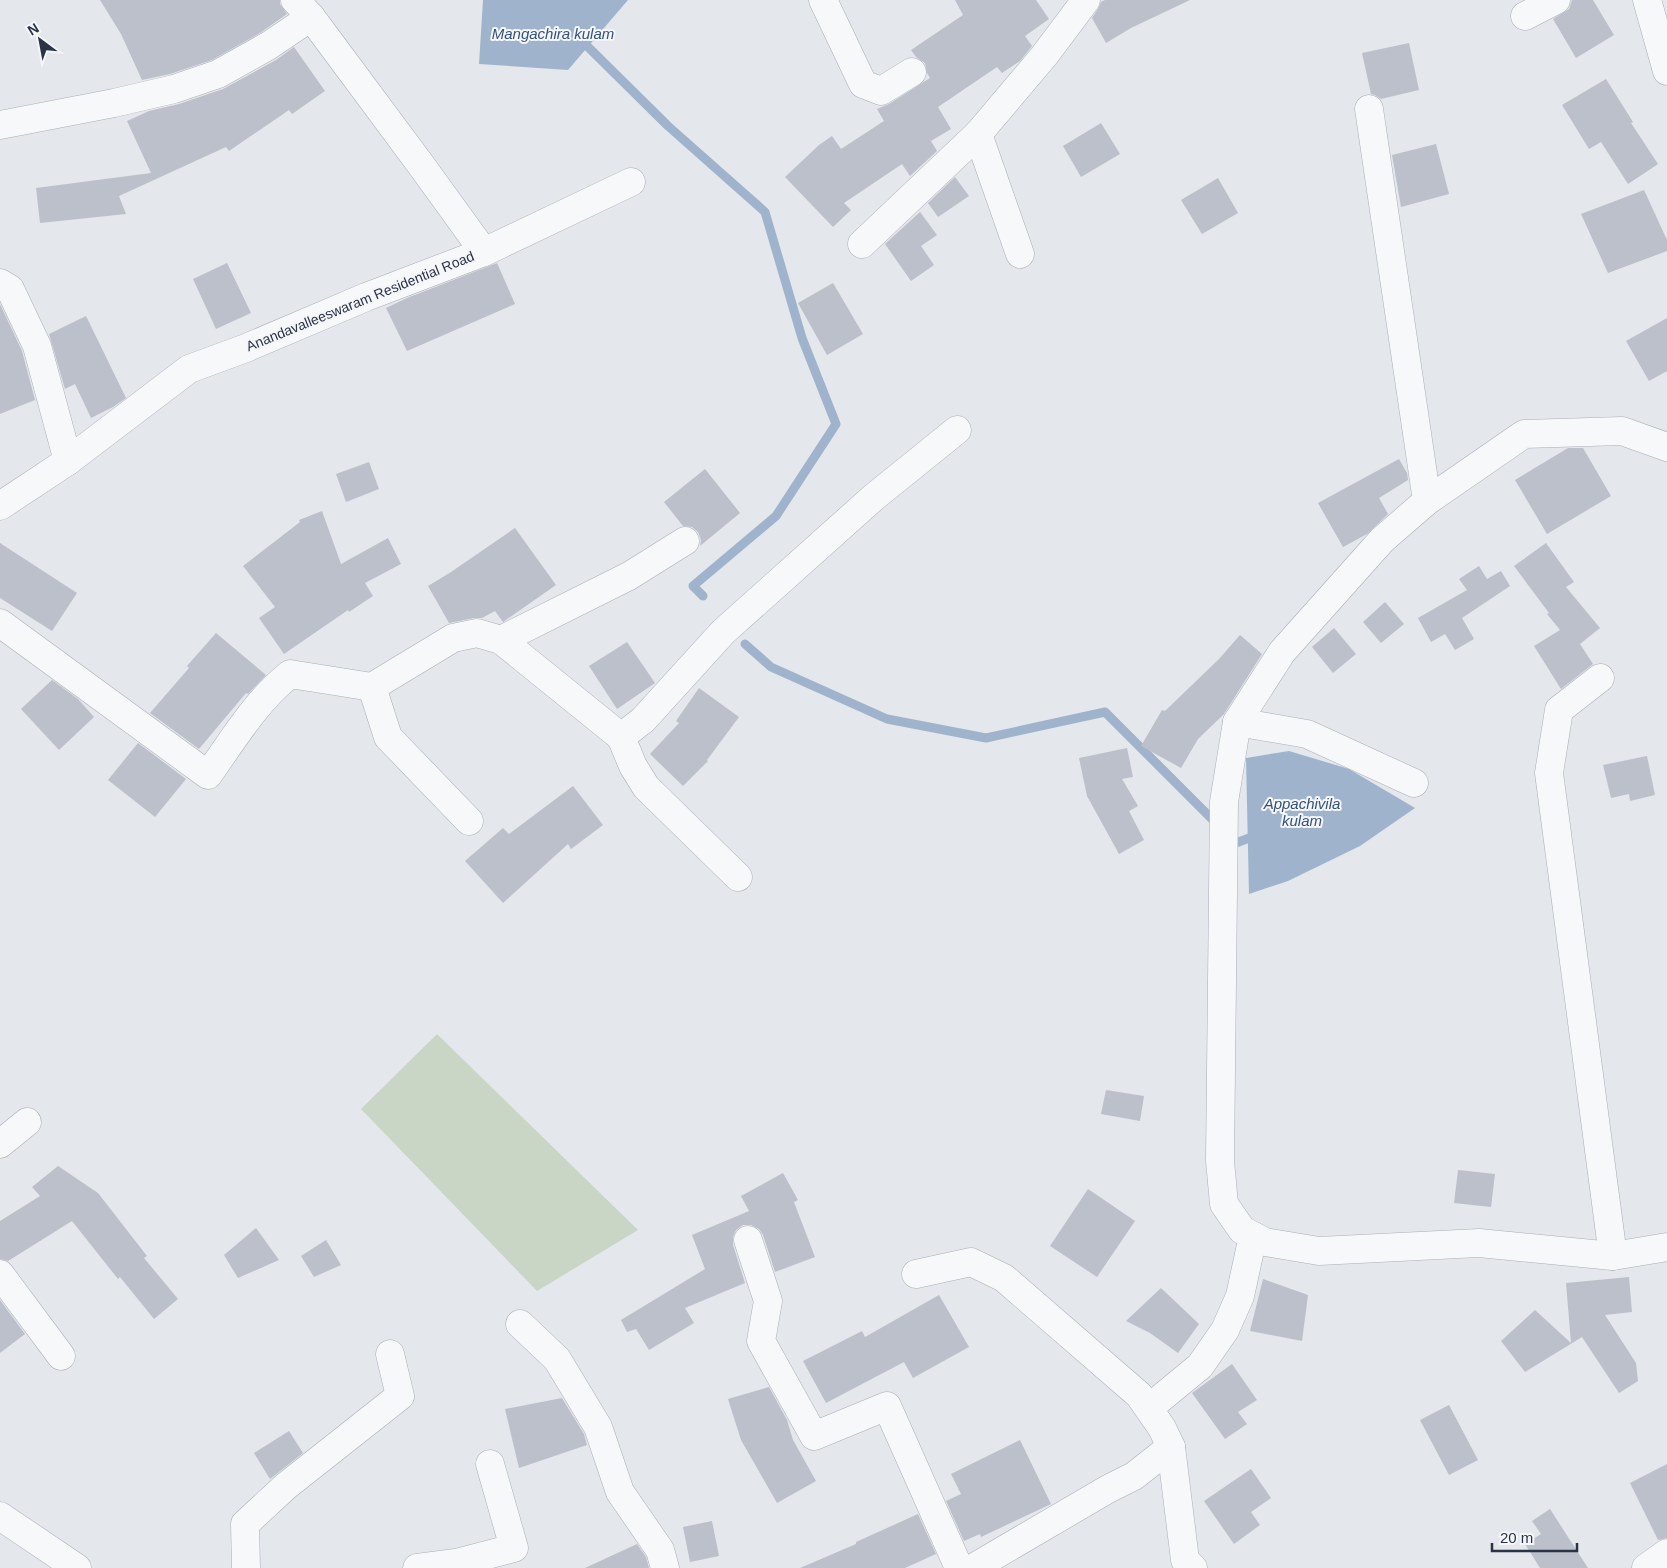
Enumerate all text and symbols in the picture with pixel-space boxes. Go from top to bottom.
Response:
north arrow [15,15,65,65]
text: N [25,20,42,38]
water label: Mangachira kulam [492,25,614,42]
street label: Anandavalleeswaram Residential Road [244,248,476,354]
water label: Appachivila kulam [1263,795,1340,829]
scale bar [1492,1520,1577,1552]
text: 20 m [1500,1529,1533,1546]

